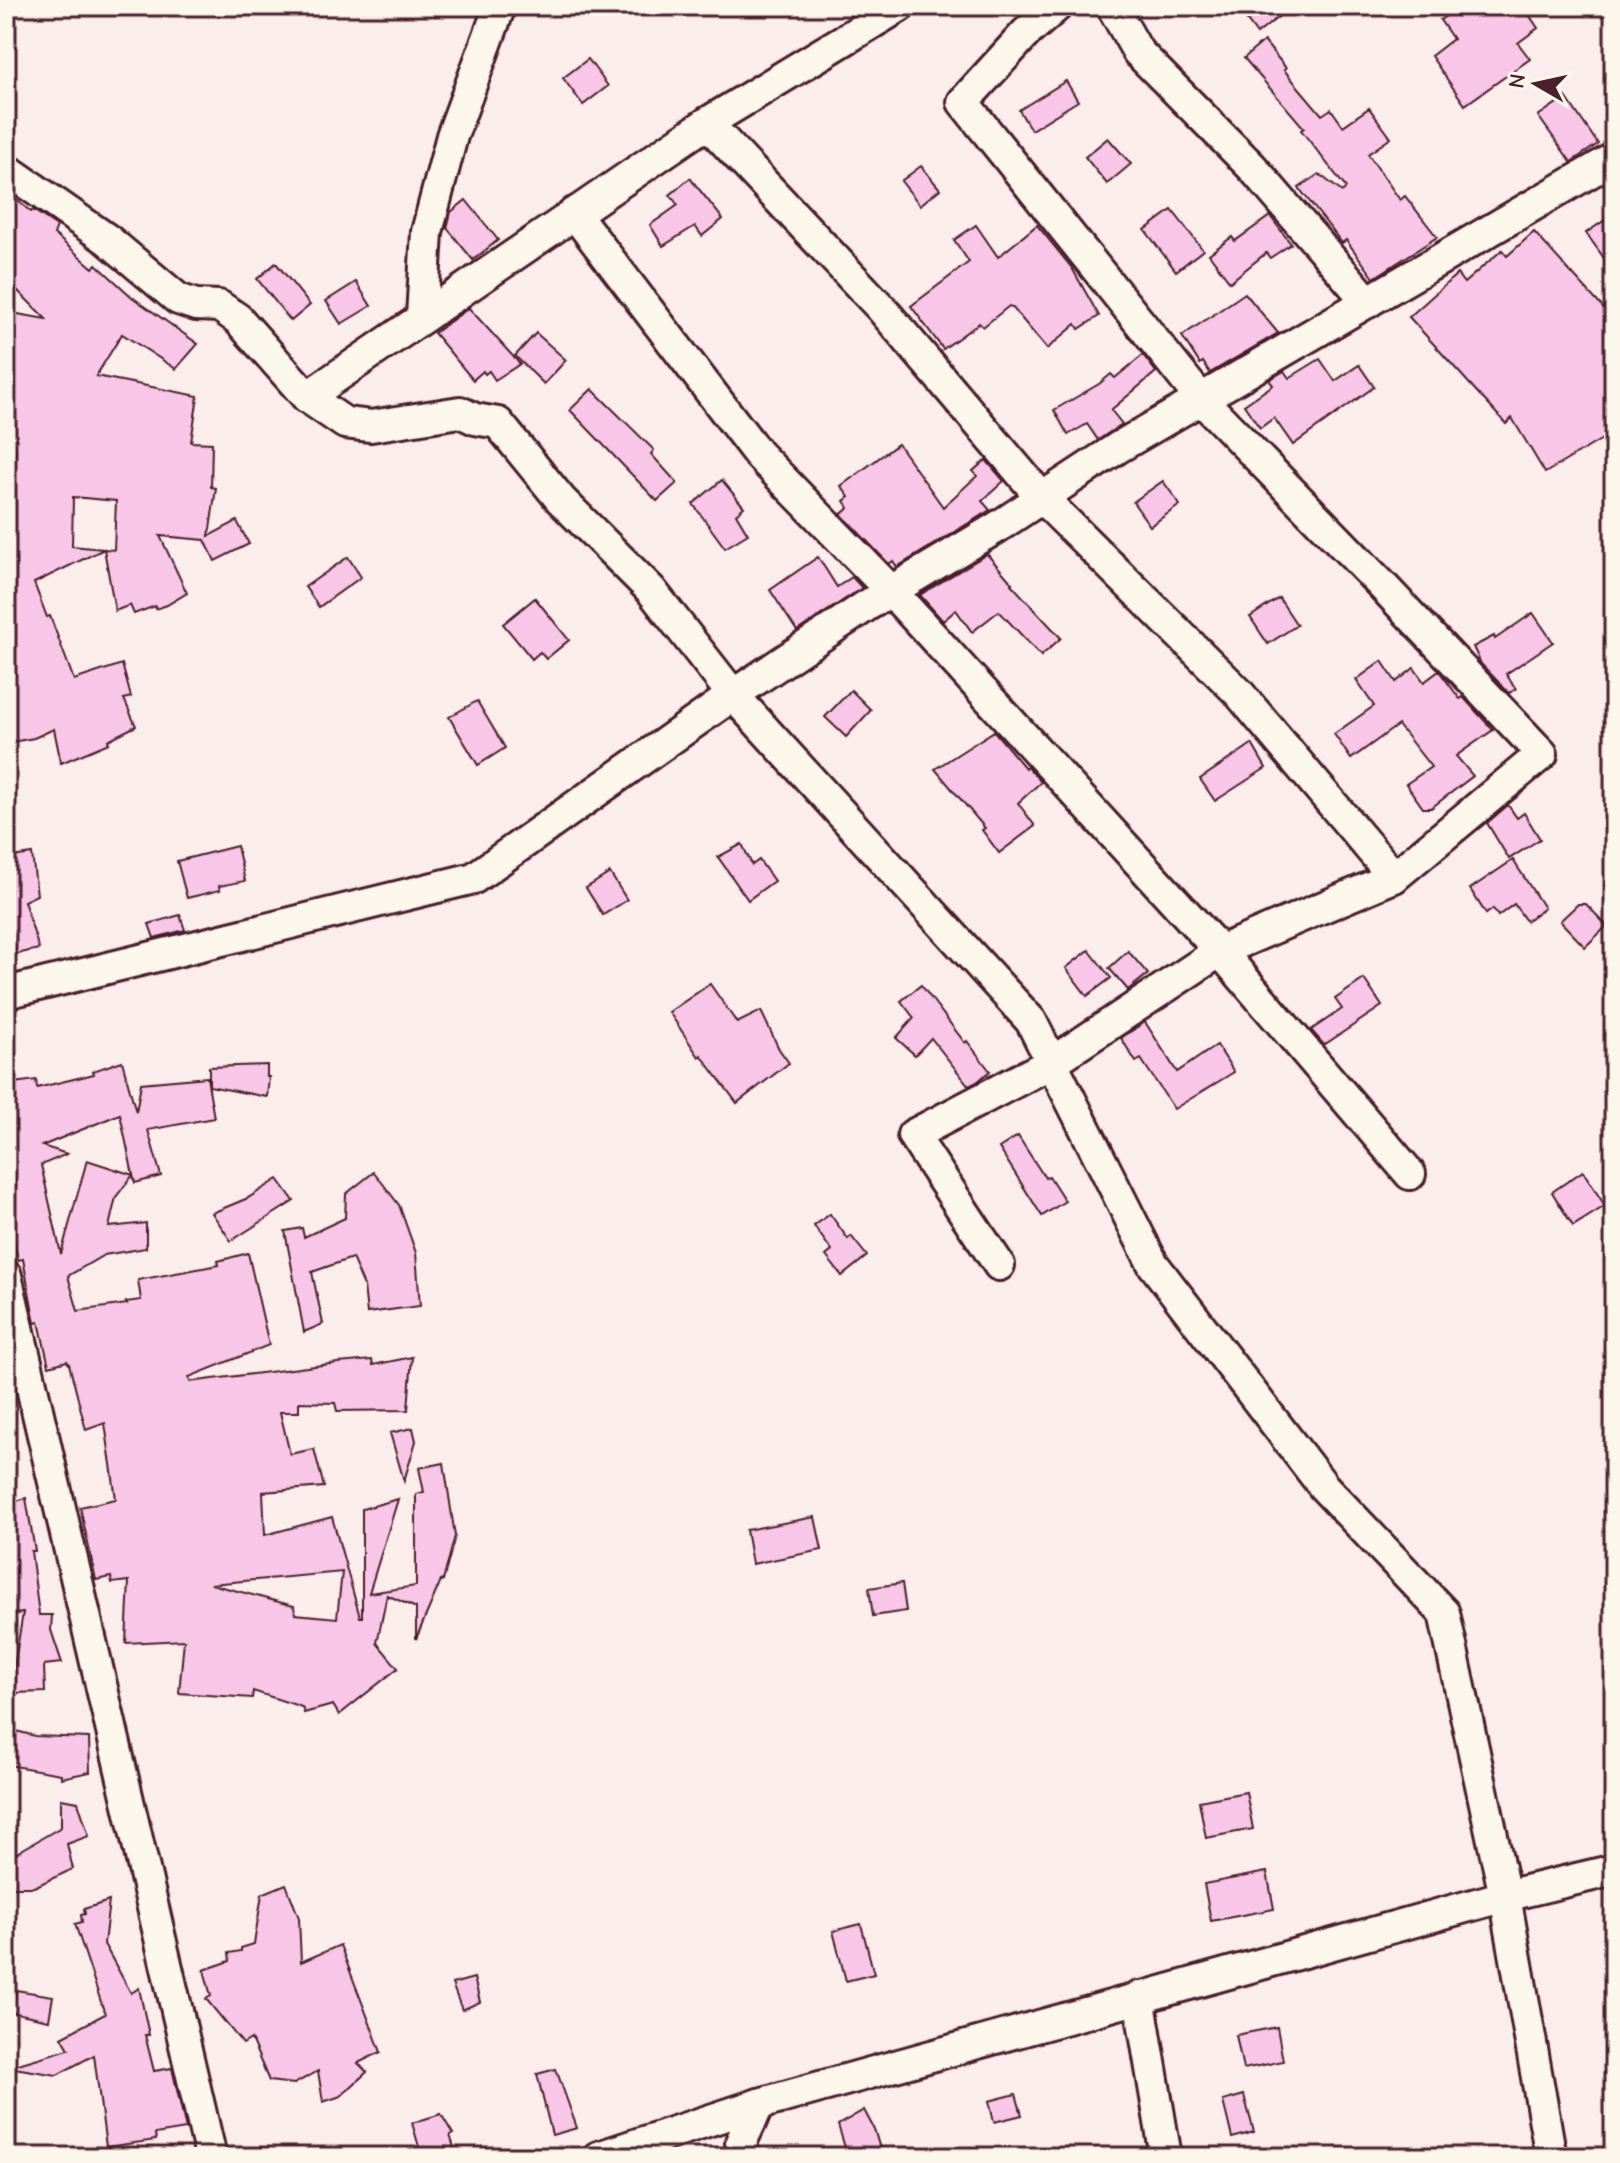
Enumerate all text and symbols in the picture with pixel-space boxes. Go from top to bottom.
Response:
north arrow [1496,44,1576,124]
text: N [1503,72,1531,90]

